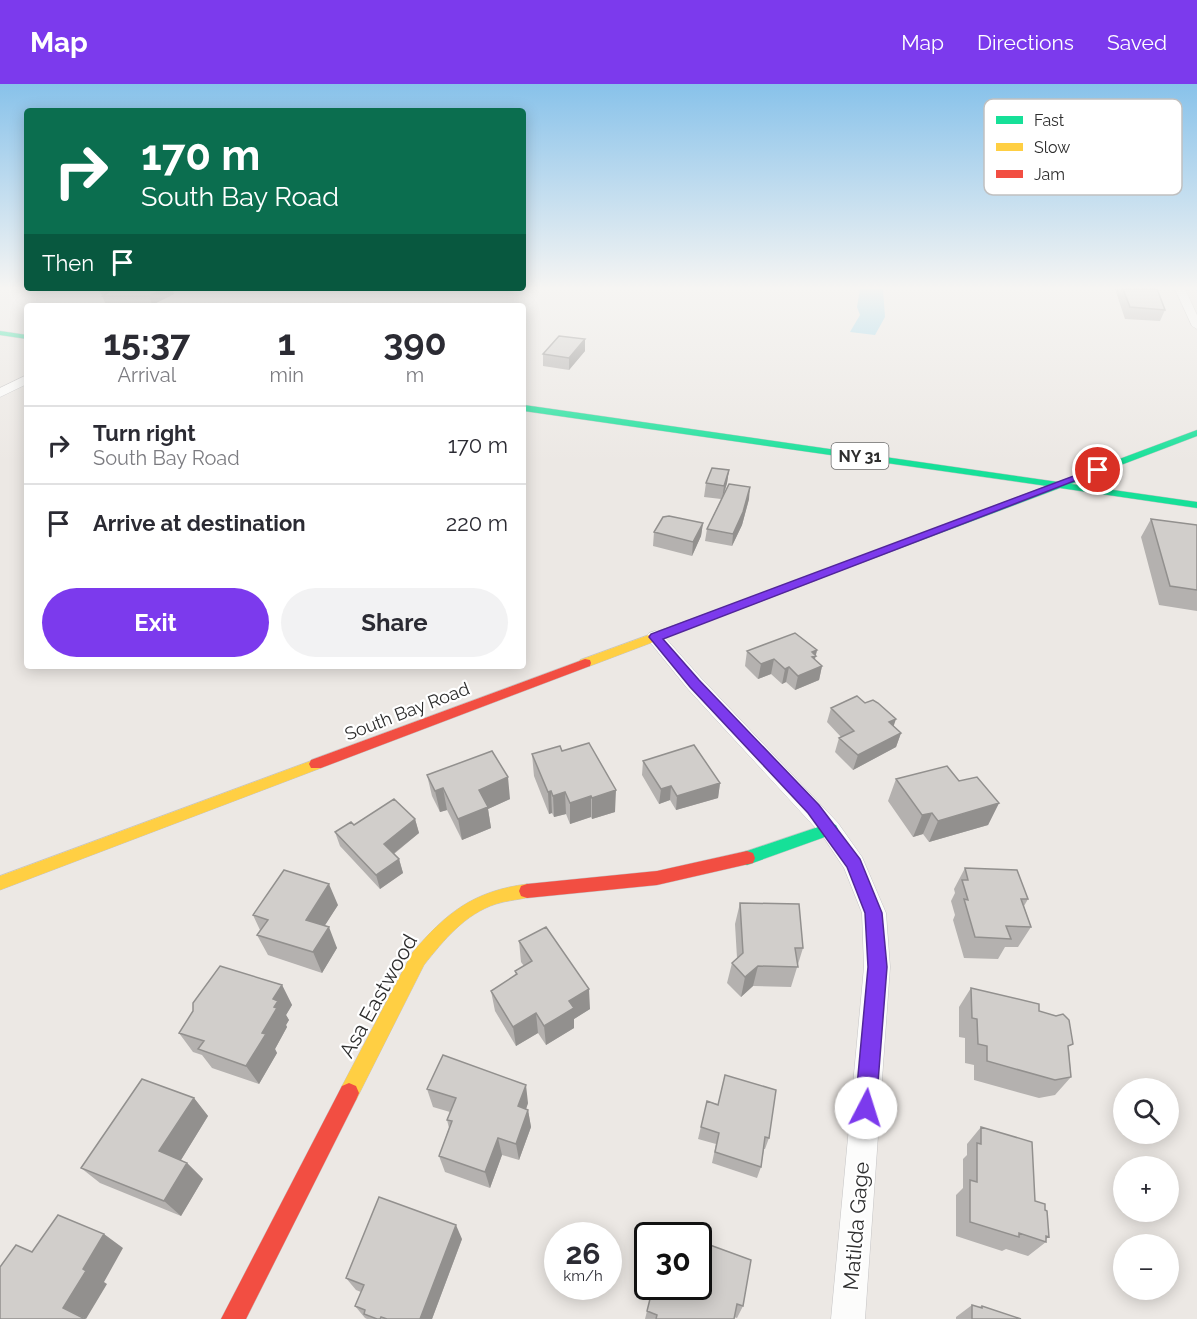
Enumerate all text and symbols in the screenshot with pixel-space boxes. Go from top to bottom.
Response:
text: Map [30,26,88,59]
text: Map [901,30,944,55]
text: Directions [977,30,1074,55]
text: Saved [1107,30,1167,55]
legend [984,99,1182,195]
text: Fast [1034,111,1065,130]
text: 170 m [141,131,260,180]
icon: right [42,132,120,210]
text: Slow [1034,138,1070,157]
text: Jam [1034,165,1065,184]
text: South Bay Road [141,181,339,212]
icon: arrive [106,246,139,279]
text: Then [42,250,94,276]
text: 15:37 [103,321,190,363]
text: 1 [278,321,296,363]
text: 390 [383,321,447,363]
text: Arrival [117,363,176,387]
text: min [270,363,304,387]
text: m [406,363,424,387]
text: Turn right [93,420,196,446]
icon: right [42,429,75,462]
text: 170 m [448,432,508,458]
road number: NY 31 [832,443,888,469]
pin [1072,444,1123,495]
text: South Bay Road [93,446,240,470]
icon: arrive [1081,453,1114,486]
icon: arrive [42,507,75,540]
text: Arrive at destination [93,510,306,536]
text: 220 m [446,510,508,536]
button: Exit [42,588,269,657]
button: Share [281,588,508,657]
street label: South Bay Road [342,678,472,744]
street label: Asa Eastwood [334,930,422,1062]
position arrow [834,1076,898,1140]
map controls [1113,1078,1179,1300]
button: search [1113,1078,1179,1144]
button: + [1113,1156,1179,1222]
street label: Matilda Gage [838,1161,874,1291]
speed limit sign: 30 [634,1222,712,1300]
button: − [1113,1234,1179,1300]
text: 26 [565,1236,601,1271]
text: km/h [563,1267,603,1285]

